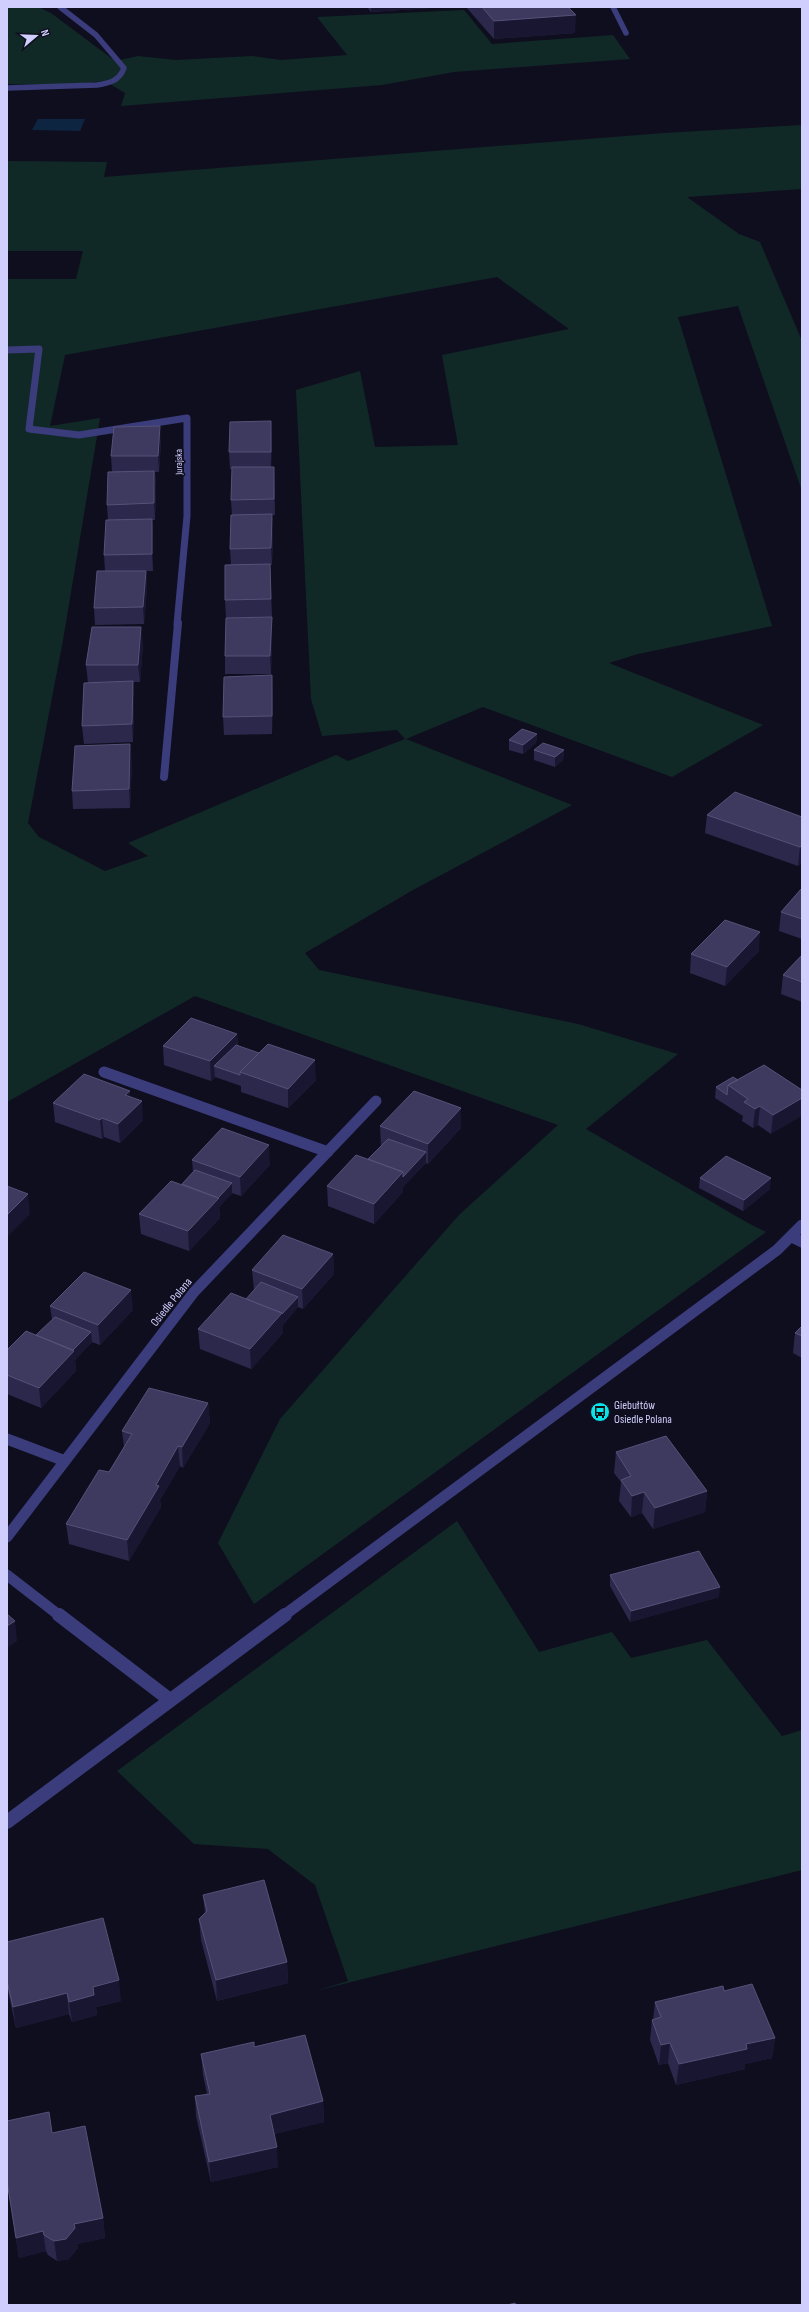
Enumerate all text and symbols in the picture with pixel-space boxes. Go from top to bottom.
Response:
north arrow [16,16,56,56]
text: N [38,28,52,38]
street label: Jurajska [173,449,185,476]
street label: Osiedle Polana [147,1275,196,1330]
place label: Giebułtów Osiedle Polana [614,1398,672,1427]
bus stop icon: Giebułtów Osiedle Polana [589,1401,611,1423]

